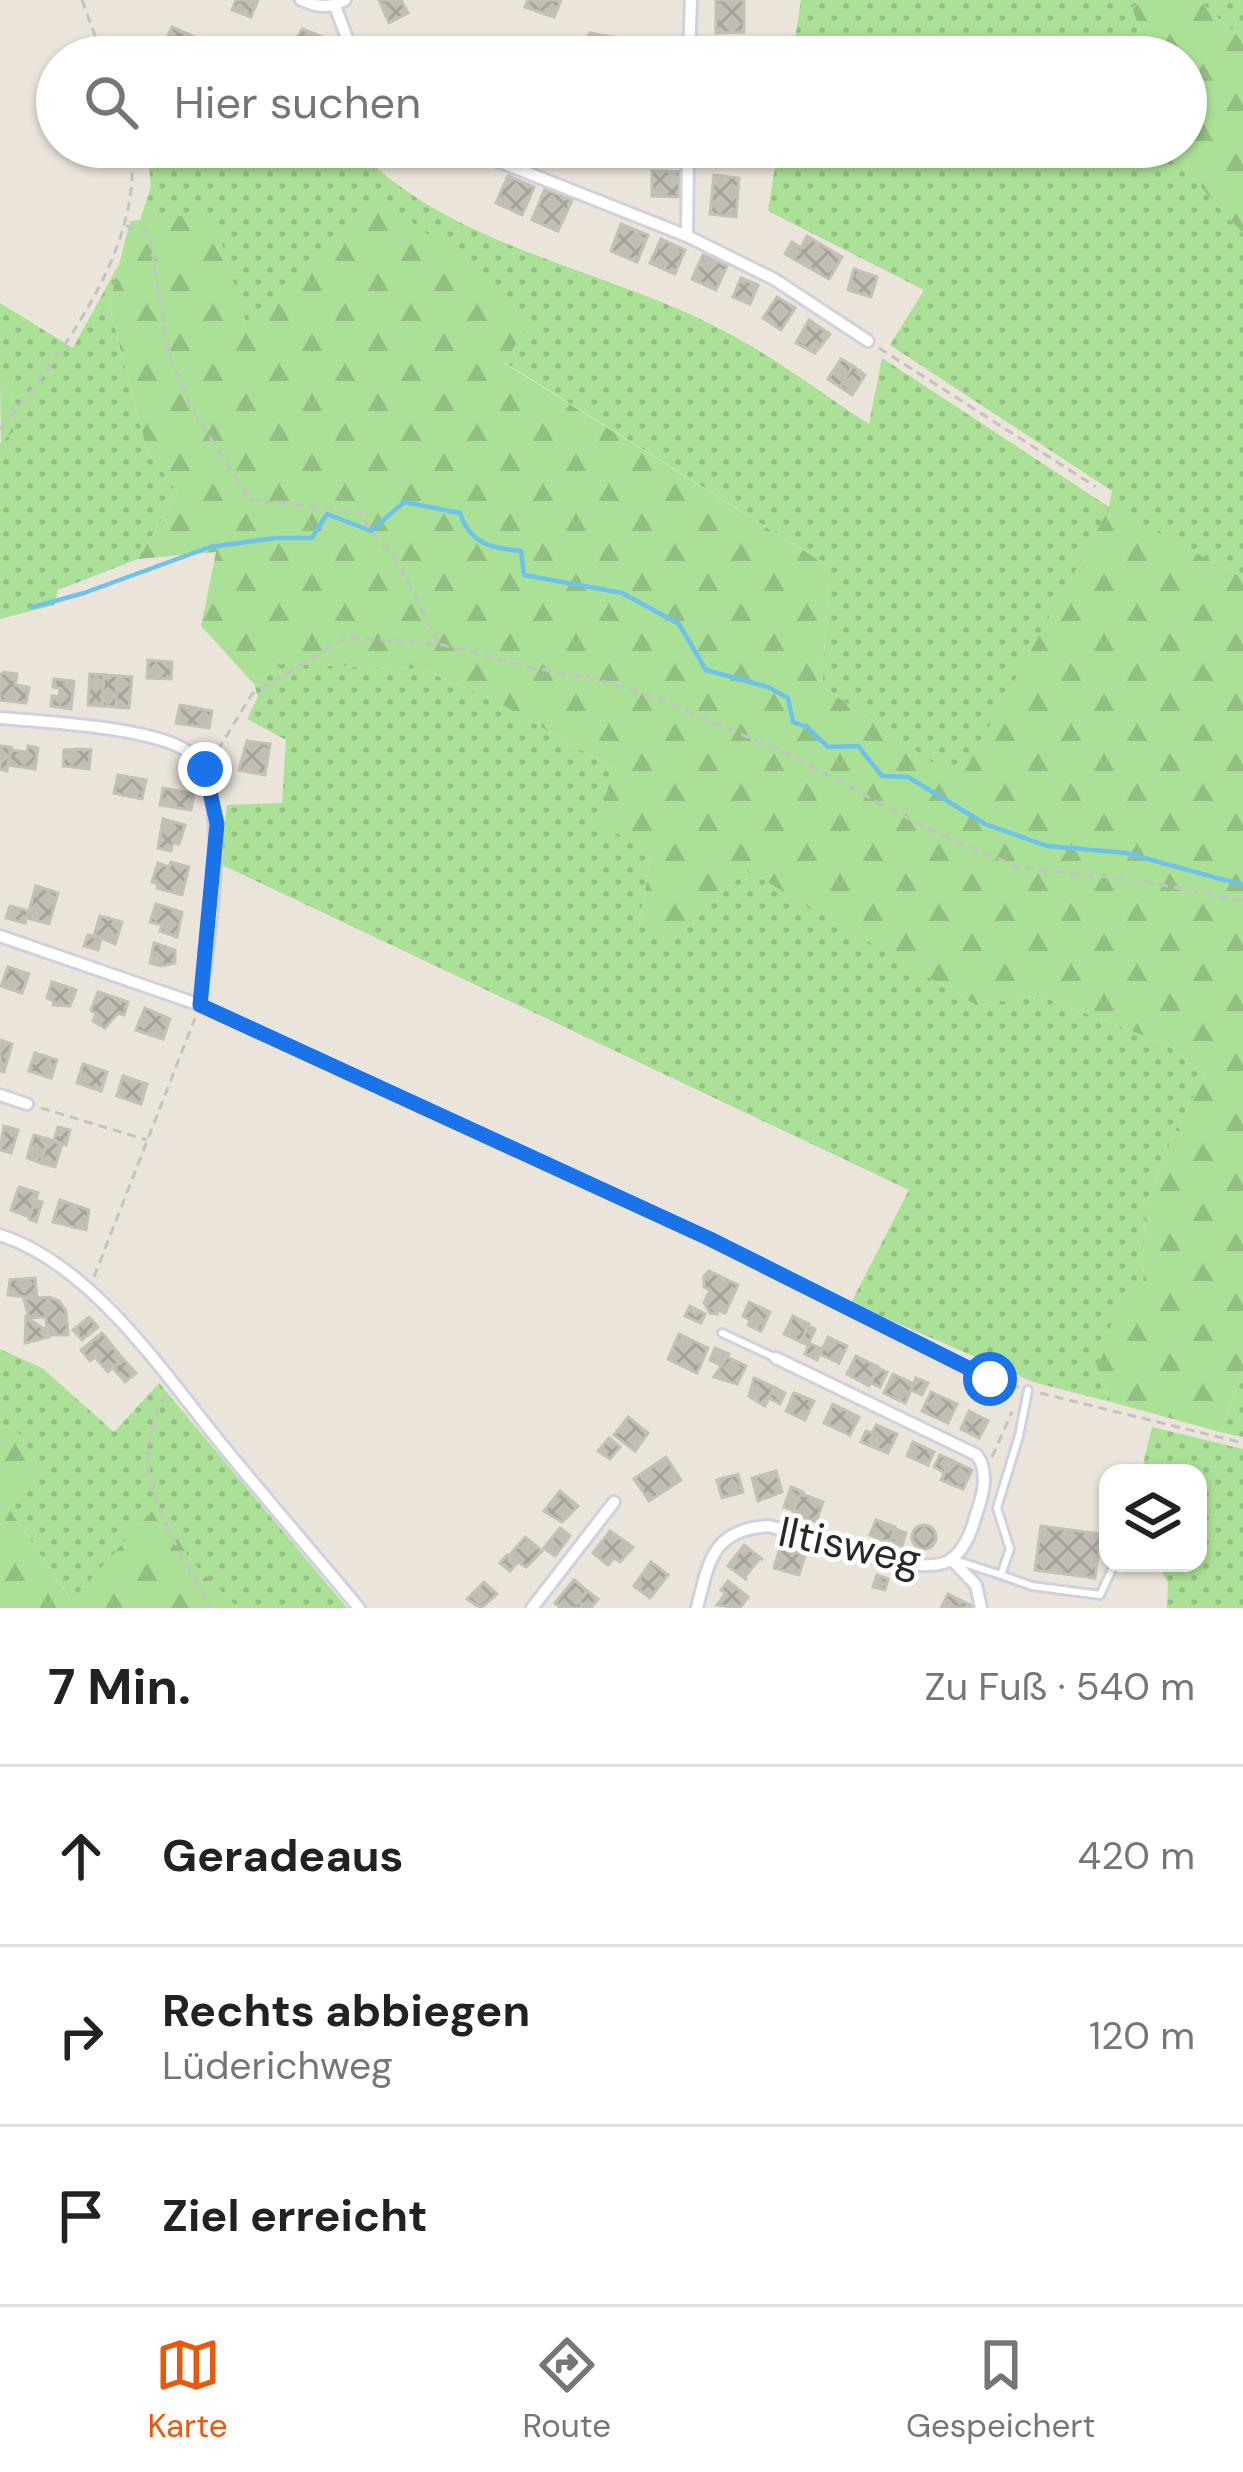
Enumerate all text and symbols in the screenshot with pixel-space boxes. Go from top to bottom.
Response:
search box [36,36,1207,168]
icon: search [78,69,144,135]
text: Hier suchen [174,73,421,132]
route end [178,742,232,796]
route start [963,1352,1017,1406]
map controls [1099,1464,1207,1572]
button: layers [1099,1464,1207,1572]
street label: Iltisweg [774,1504,926,1587]
text: 7 Min. [48,1653,191,1720]
text: Zu Fuß · 540 m [925,1661,1195,1712]
icon: ahead [48,1823,114,1889]
text: Geradeaus [162,1826,403,1885]
text: 420 m [1077,1830,1195,1881]
text: Rechts abbiegen [162,1981,530,2040]
icon: right [48,2003,114,2069]
text: 120 m [1089,2010,1195,2061]
text: Lüderichweg [162,2040,393,2091]
icon: arrive [48,2183,114,2249]
text: Ziel erreicht [162,2186,428,2245]
tab: Karte [148,2332,227,2447]
tab: Route [523,2332,611,2447]
tab: Gespeichert [906,2332,1095,2447]

